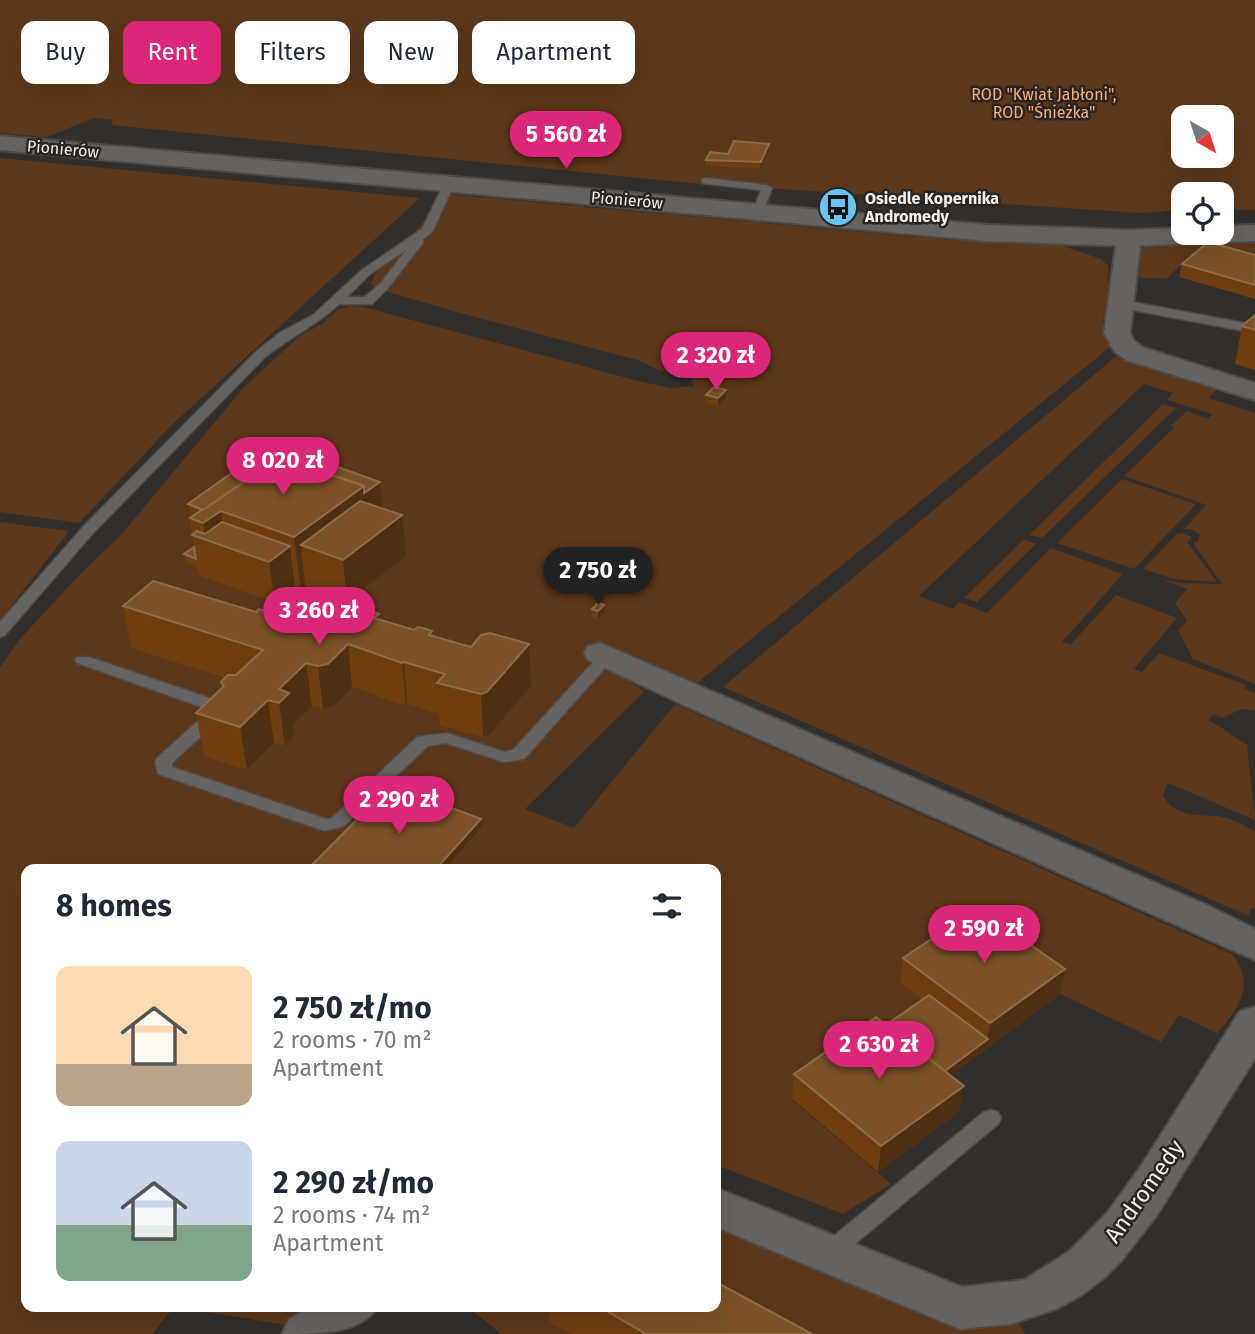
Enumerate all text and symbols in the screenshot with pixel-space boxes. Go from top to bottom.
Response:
chip: Buy [21,21,109,84]
chip: Rent [123,21,221,84]
chip: Filters [235,21,350,84]
chip: New [364,21,458,84]
chip: Apartment [472,21,635,84]
park label: ROD "Kwiat Jabłoni", ROD "Śnieżka" [971,85,1117,122]
north arrow [1171,105,1234,168]
map controls [1171,105,1234,245]
pin: 5 560 zł [494,111,638,171]
text: 5 560 zł [526,120,606,148]
street label: Pionierów [26,136,100,162]
button: locate [1171,182,1234,245]
bus stop icon: Osiedle Kopernika Andromedy [817,186,859,228]
street label: Pionierów [590,187,664,213]
place label: Osiedle Kopernika Andromedy [864,189,999,226]
pin: 2 320 zł [644,332,788,392]
text: 2 320 zł [677,341,755,369]
pin: 8 020 zł [211,438,355,497]
text: 8 020 zł [242,446,324,474]
pin: 2 750 zł [526,548,670,607]
text: 2 750 zł [559,556,637,584]
pin: 3 260 zł [247,588,391,647]
text: 3 260 zł [279,596,359,624]
pin: 2 290 zł [327,776,471,836]
text: 2 290 zł [359,785,439,813]
icon: filters [648,887,686,925]
text: 8 homes [56,888,172,924]
pin: 2 590 zł [912,906,1056,965]
text: 2 590 zł [944,914,1024,942]
text: 2 750 zł/mo [273,990,432,1026]
icon: home [112,994,196,1078]
pin: 2 630 zł [807,1021,951,1081]
text: 2 rooms · 70 m² [273,1026,431,1054]
text: 2 630 zł [839,1030,919,1058]
text: Apartment [273,1054,383,1082]
street label: Andromedy [1098,1134,1190,1248]
text: 2 290 zł/mo [273,1165,434,1201]
icon: home [112,1169,196,1253]
text: 2 rooms · 74 m² [273,1201,430,1229]
text: Apartment [273,1229,383,1257]

